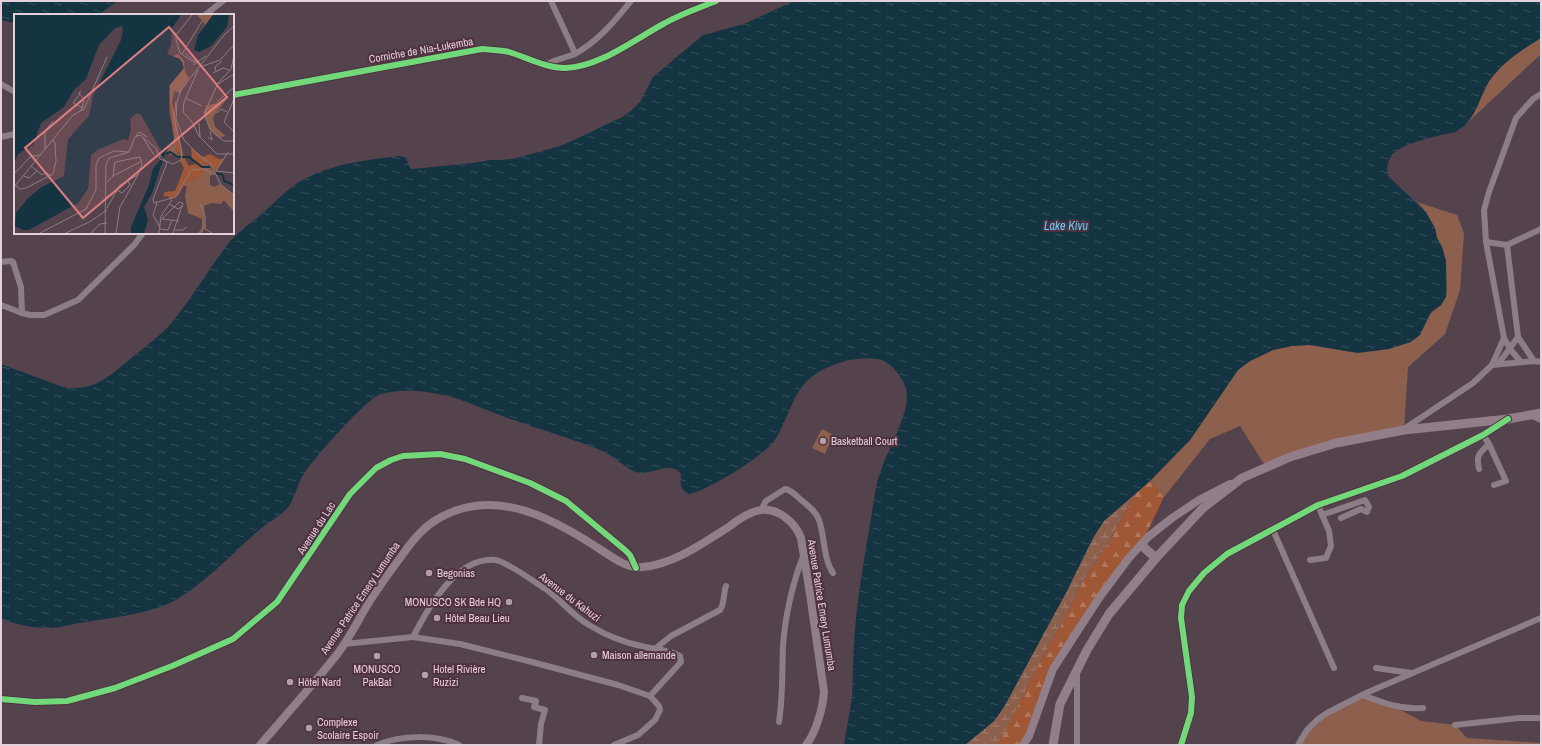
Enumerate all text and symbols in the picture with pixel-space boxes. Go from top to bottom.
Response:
inset map [14,14,234,234]
street label: Corniche de Nia-Lukemba [368,34,474,66]
water label: Lake Kivu [1044,218,1088,234]
place label: Basketball Court [831,434,898,448]
marker: Basketball Court [818,436,828,446]
street label: Avenue du Lac [293,499,338,558]
street label: Avenue Patrice Emery Lumumba [805,537,839,672]
street label: Avenue Patrice Emery Lumumba [317,539,403,658]
place label: Begonias [437,566,476,580]
marker: Begonias [424,568,434,578]
street label: Avenue du Kahuzi [536,569,604,625]
place label: MONUSCO SK Bde HQ [405,595,501,609]
marker: MONUSCO SK Bde HQ [504,597,514,607]
place label: Hôtel Beau Lieu [445,611,510,625]
marker: Hôtel Beau Lieu [432,613,442,623]
place label: Maison allemande [602,648,676,662]
marker: Maison allemande [589,650,599,660]
marker: MONUSCO PakBat [372,651,382,661]
place label: MONUSCO PakBat [353,662,401,689]
place label: Hotel Rivière Ruzizi [433,662,486,689]
marker: Hotel Rivière Ruzizi [420,670,430,680]
place label: Hôtel Nard [298,675,341,689]
marker: Hôtel Nard [285,677,295,687]
place label: Complexe Scolaire Espoir [317,715,379,742]
marker: Complexe Scolaire Espoir [304,723,314,733]

